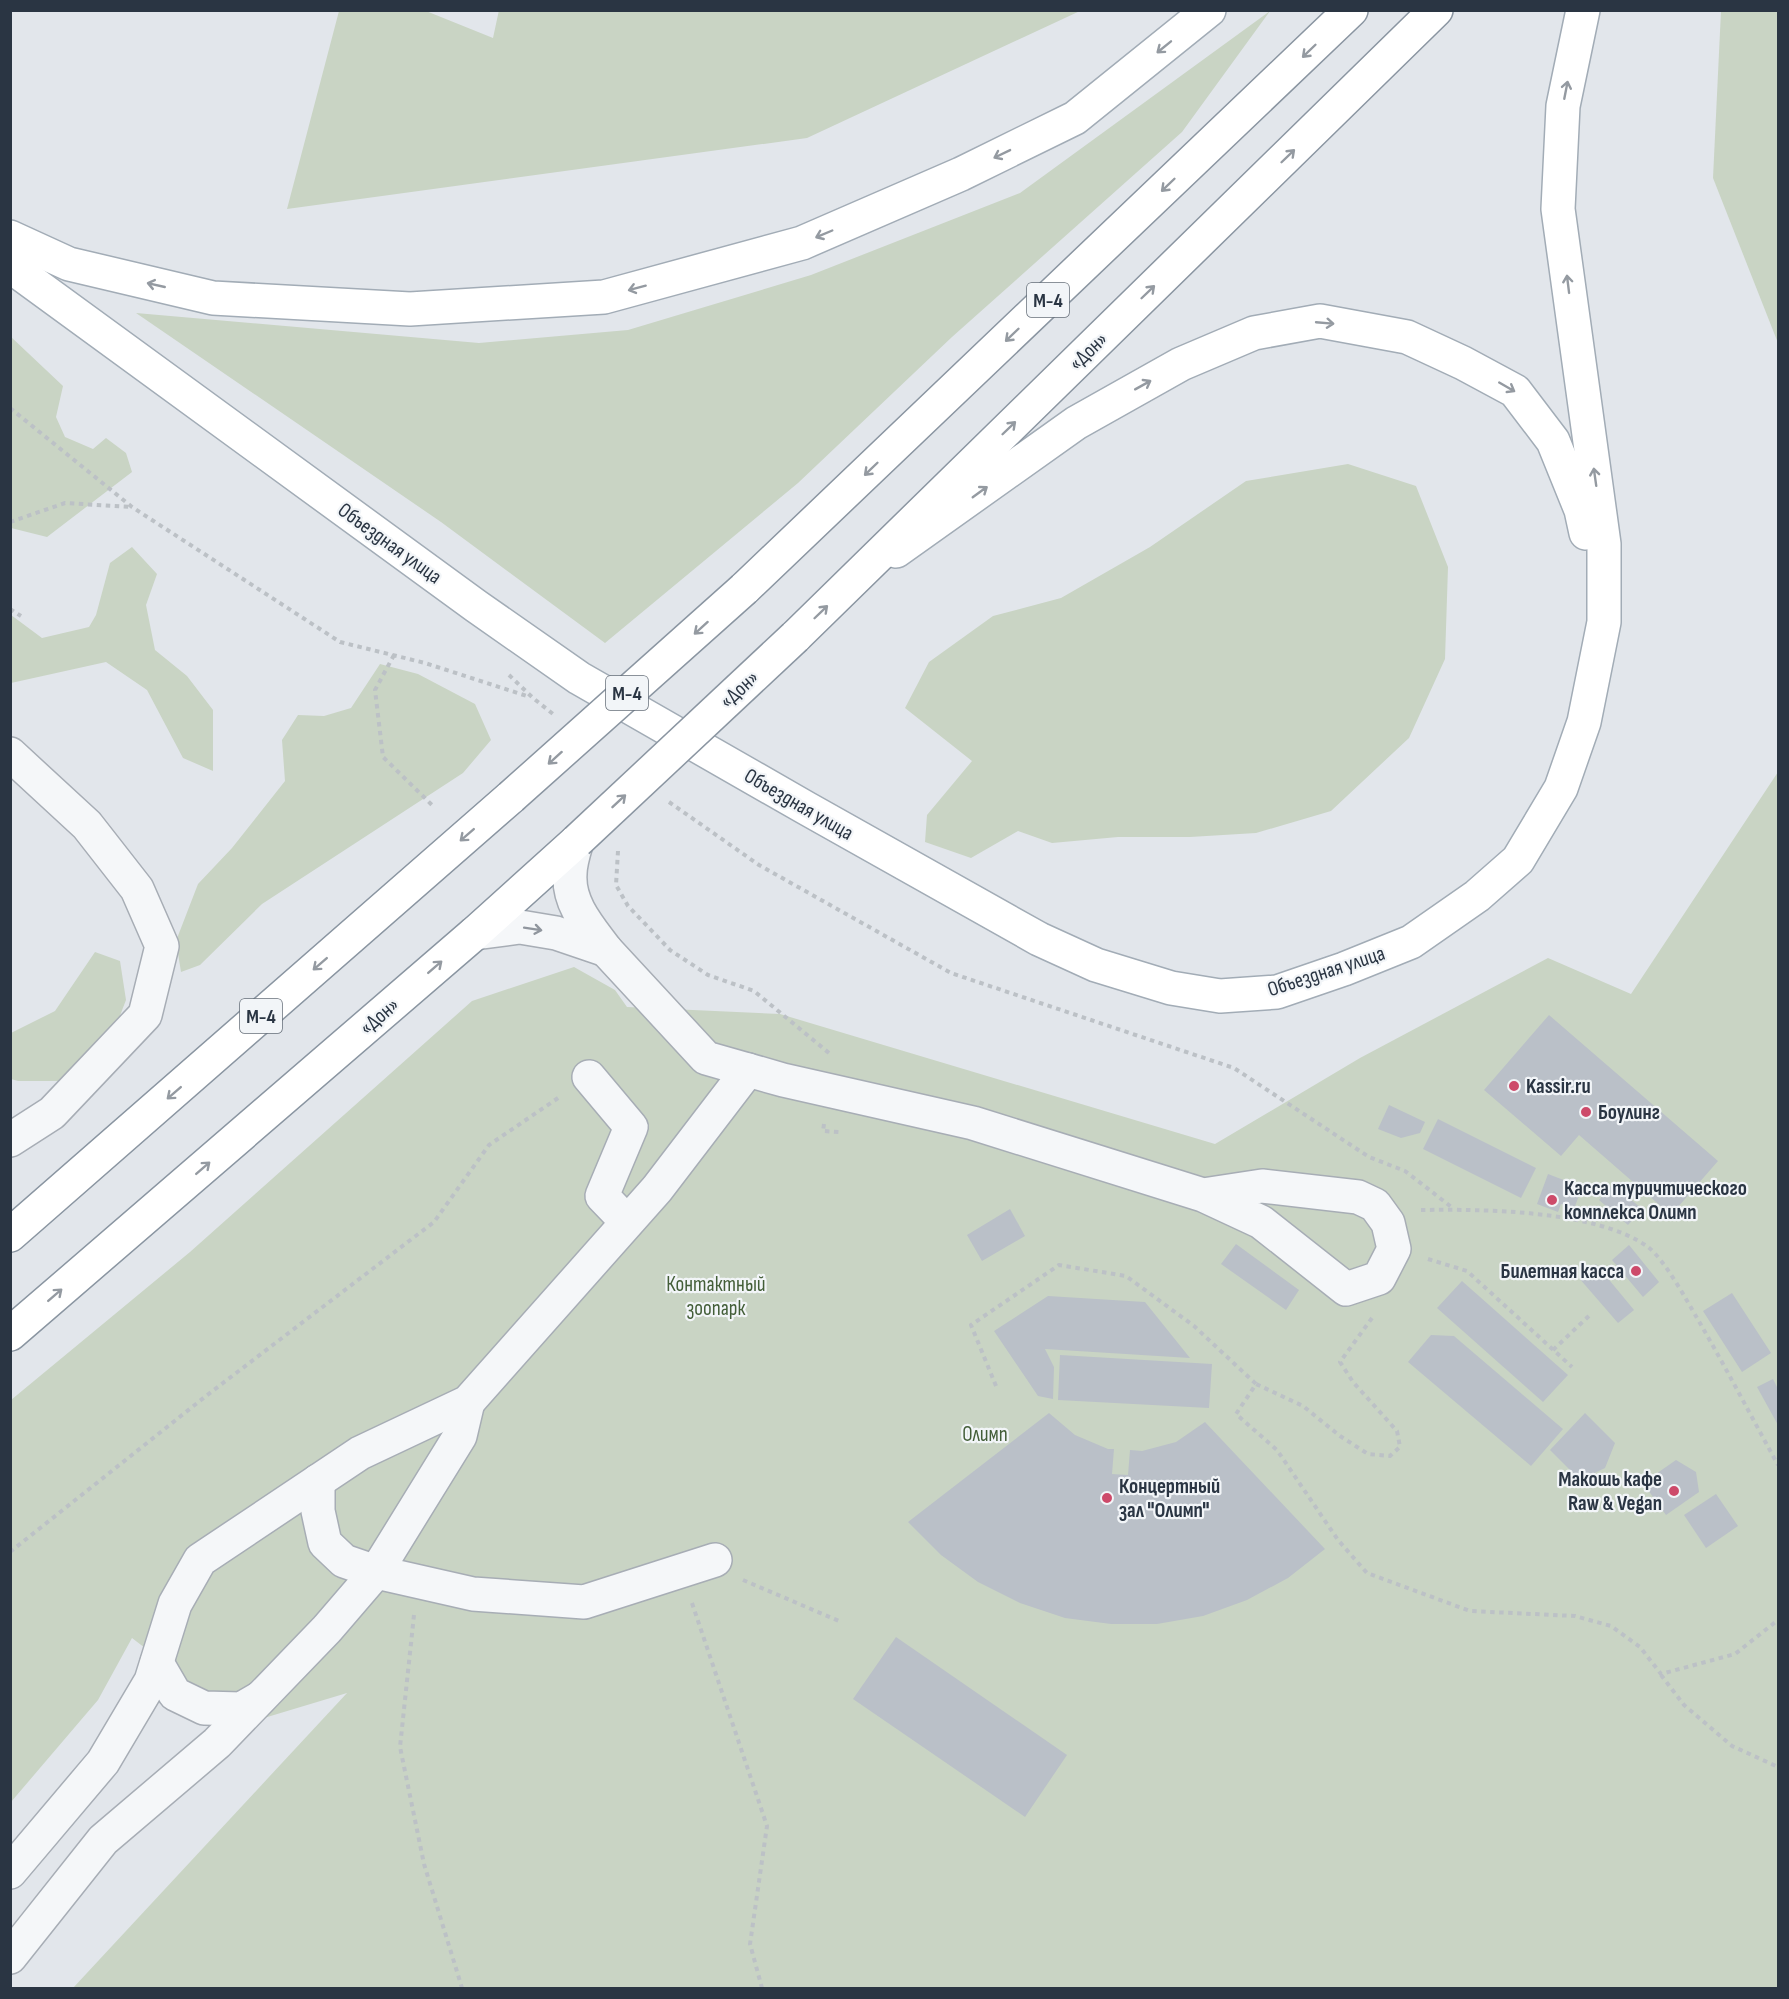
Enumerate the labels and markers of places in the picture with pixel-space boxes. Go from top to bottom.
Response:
place label: Kassir.ru [1526,1074,1591,1099]
marker: Kassir.ru [1507,1079,1521,1093]
place label: Боулинг [1598,1100,1660,1125]
marker: Боулинг [1579,1105,1593,1119]
place label: Касса туричтического комплекса Олимп [1564,1176,1747,1225]
marker: Касса туричтического комплекса Олимп [1545,1193,1559,1207]
place label: Билетная касса [1501,1259,1624,1284]
marker: Билетная касса [1629,1264,1643,1278]
place label: Макошь кафе Raw & Vegan [1558,1467,1662,1516]
place label: Концертный зал "Олимп" [1119,1474,1220,1523]
marker: Макошь кафе Raw & Vegan [1667,1484,1681,1498]
marker: Концертный зал "Олимп" [1100,1491,1114,1505]

